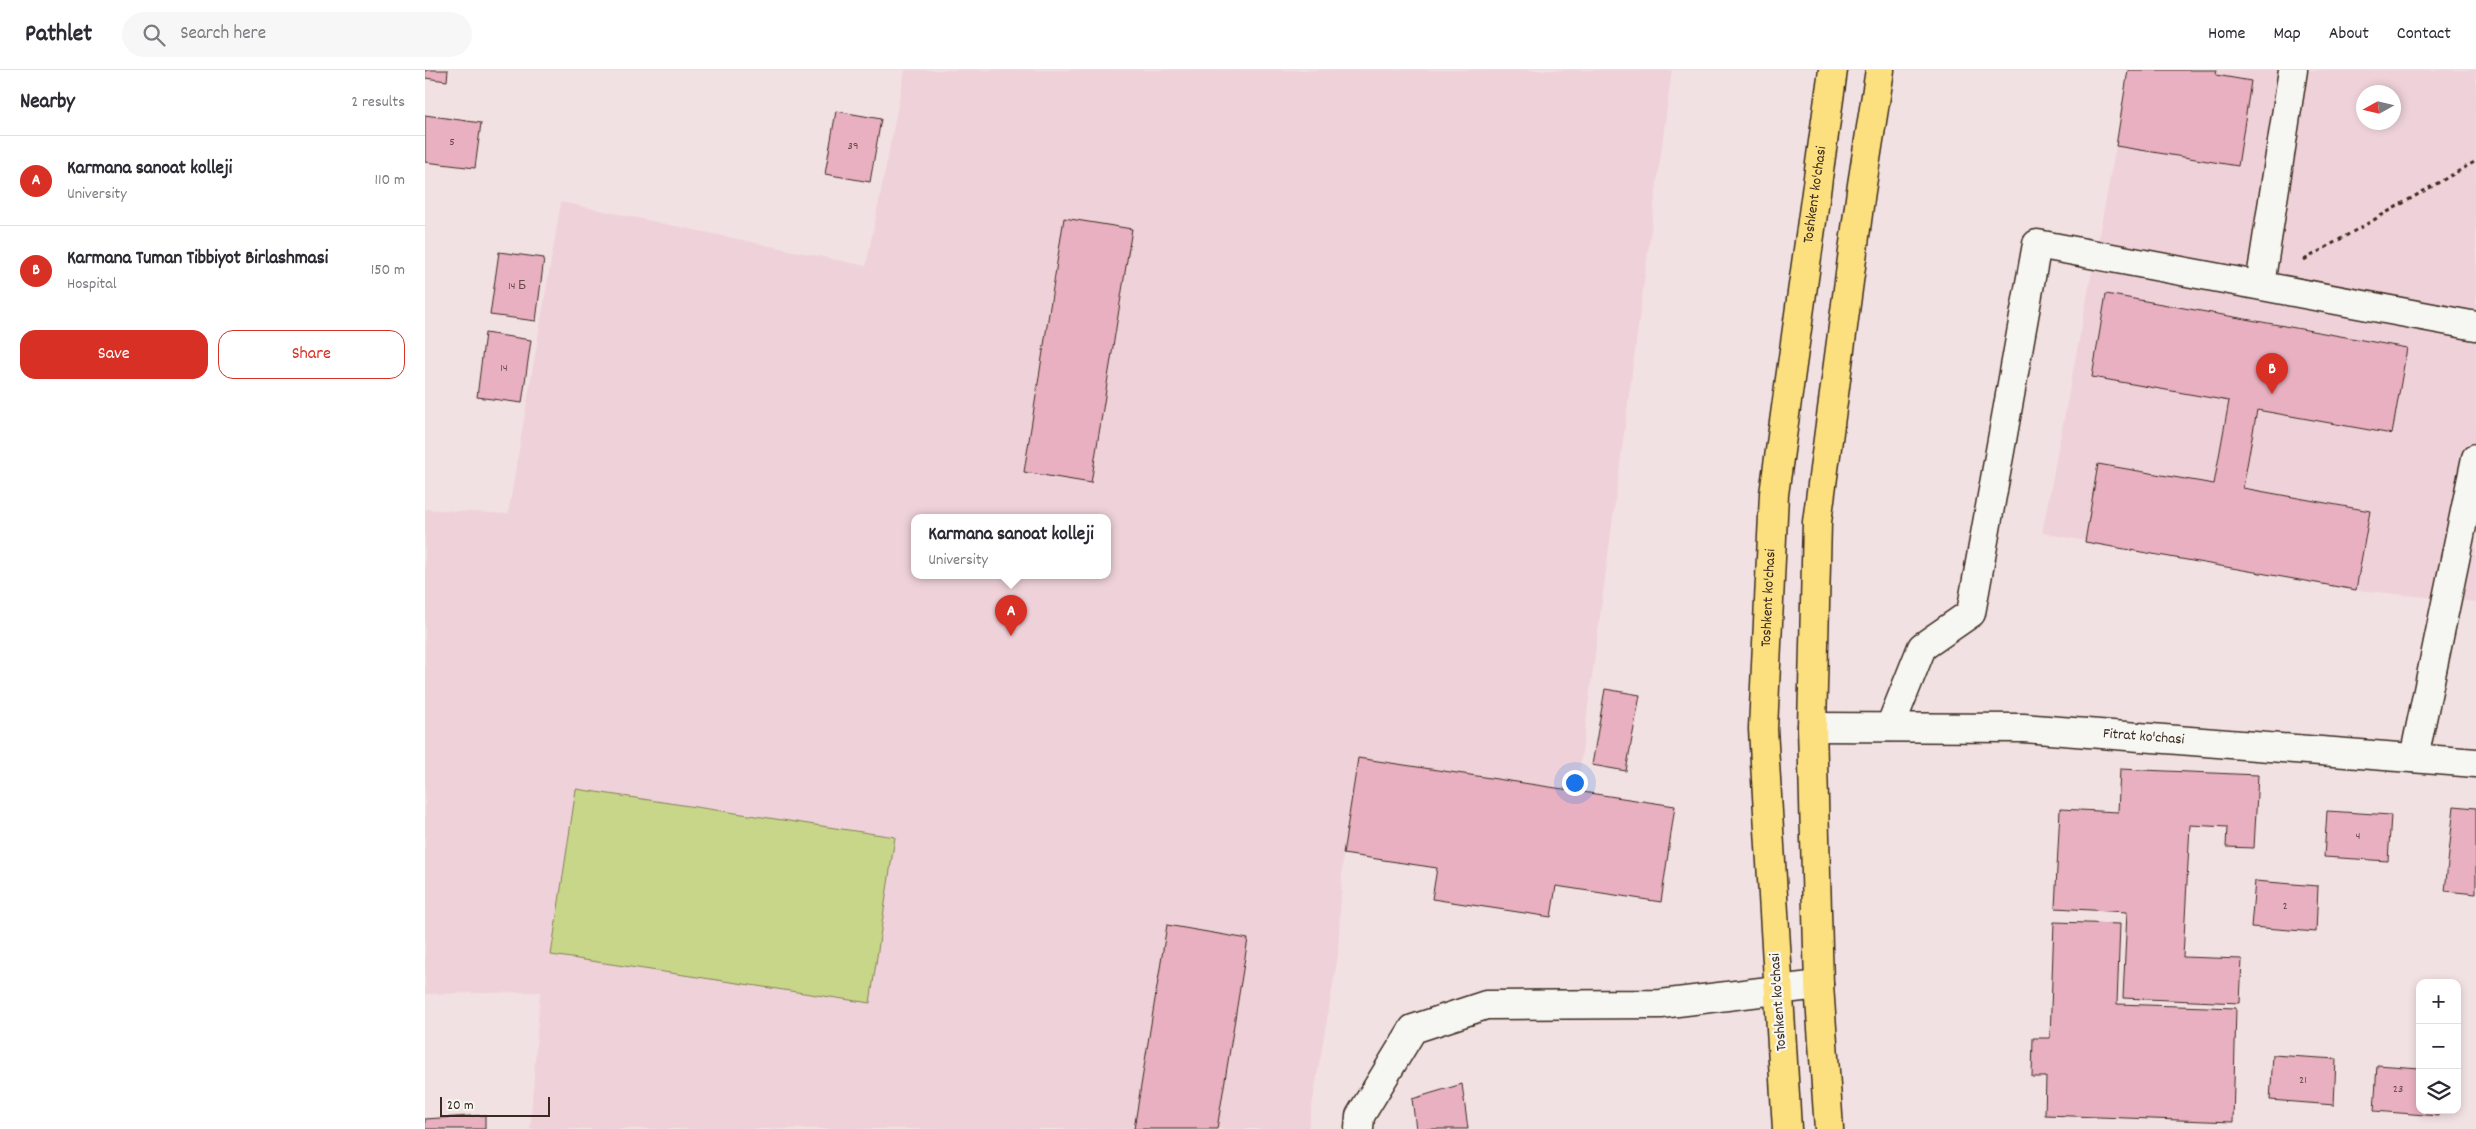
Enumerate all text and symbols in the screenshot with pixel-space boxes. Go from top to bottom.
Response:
search box [122,12,472,57]
text: Pathlet [25,18,92,52]
icon: search [140,21,168,49]
text: Search here [180,21,266,48]
text: Home [2208,22,2245,47]
text: Map [2273,22,2301,47]
text: About [2329,22,2369,47]
text: Contact [2397,22,2451,47]
north arrow [2356,85,2401,130]
text: Nearby [20,88,75,118]
text: 2 results [351,91,405,114]
house number: 5 [449,134,455,151]
house number: 39 [848,138,858,155]
street label: Toshkent ko'chasi [1798,145,1833,245]
text: Karmana sanoat kolleji [67,156,232,183]
text: A [32,169,40,192]
text: 110 m [375,169,405,192]
text: University [67,183,127,206]
text: Karmana Tuman Tibbiyot Birlashmasi [67,246,328,273]
text: B [32,259,40,282]
text: 150 m [371,259,405,282]
text: Hospital [67,273,117,296]
house number: 14 Б [508,278,526,295]
button: Save [20,330,208,379]
button: Share [218,330,405,379]
pin: B [2256,353,2288,394]
house number: 14 [500,360,508,377]
popup [911,514,1111,579]
text: Karmana sanoat kolleji [928,522,1094,549]
street label: Toshkent ko'chasi [1756,548,1782,647]
text: University [928,549,988,572]
pin: A [995,595,1027,636]
street label: Fitrat ko'chasi [2102,723,2185,751]
your location [1562,770,1588,796]
house number: 4 [2356,828,2361,845]
house number: 2 [2282,898,2288,915]
street label: Toshkent ko'chasi [1765,952,1793,1052]
map controls [2416,979,2461,1114]
button: + [2416,979,2461,1024]
button: − [2416,1024,2461,1069]
button: layers [2416,1069,2461,1114]
house number: 21 [2299,1072,2307,1089]
house number: 23 [2393,1081,2403,1098]
scale bar [440,1094,550,1117]
text: 20 m [447,1096,474,1116]

